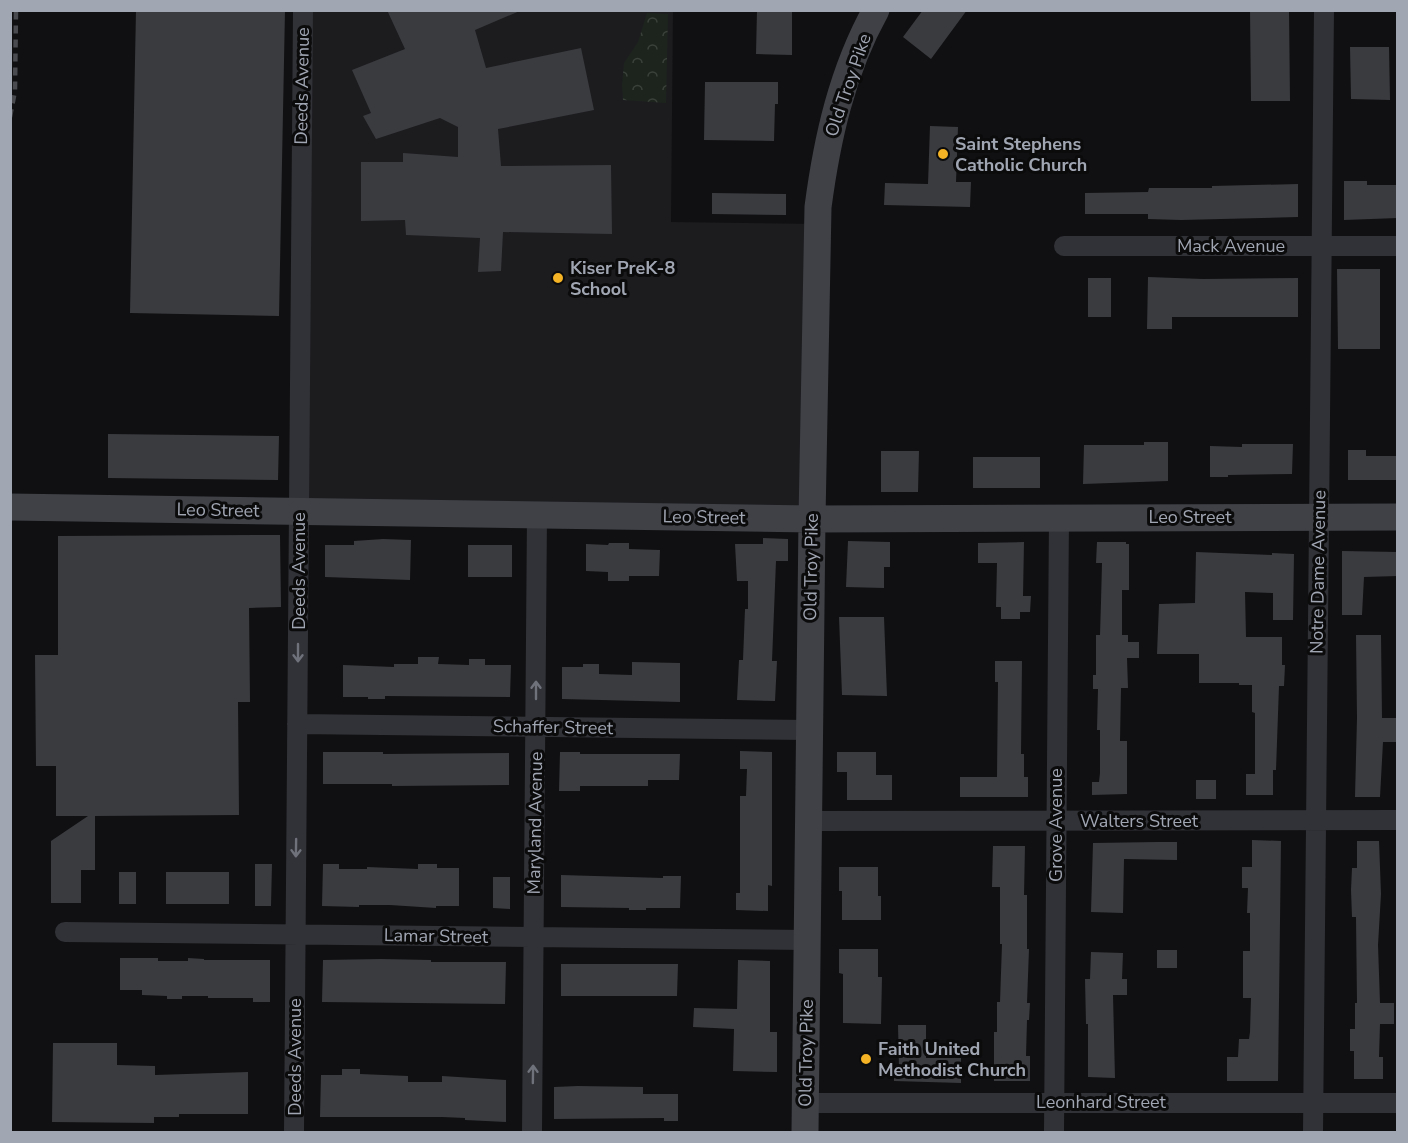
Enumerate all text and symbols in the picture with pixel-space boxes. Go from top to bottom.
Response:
street label: Deeds Avenue [289,27,315,145]
street label: Old Troy Pike [819,30,877,140]
place label: Saint Stephens Catholic Church [955,132,1087,177]
marker: Saint Stephens Catholic Church [936,147,950,161]
street label: Mack Avenue [1177,234,1285,258]
place label: Kiser PreK-8 School [570,256,675,301]
marker: Kiser PreK-8 School [551,271,565,285]
street label: Notre Dame Avenue [1305,490,1331,654]
street label: Leo Street [176,497,260,523]
street label: Leo Street [662,504,746,530]
street label: Leo Street [1148,505,1232,529]
street label: Deeds Avenue [287,512,311,630]
street label: Old Troy Pike [798,513,824,621]
one-way arrow [292,643,304,663]
one-way arrow [530,681,542,701]
street label: Schaffer Street [493,714,614,740]
street label: Maryland Avenue [522,751,548,895]
street label: Grove Avenue [1044,768,1068,882]
street label: Walters Street [1080,809,1199,833]
one-way arrow [290,838,302,858]
street label: Lamar Street [384,923,489,949]
street label: Deeds Avenue [283,998,307,1116]
street label: Old Troy Pike [793,999,819,1107]
place label: Faith United Methodist Church [878,1037,1026,1082]
marker: Faith United Methodist Church [859,1052,873,1066]
one-way arrow [527,1065,538,1085]
street label: Leonhard Street [1036,1090,1167,1114]

